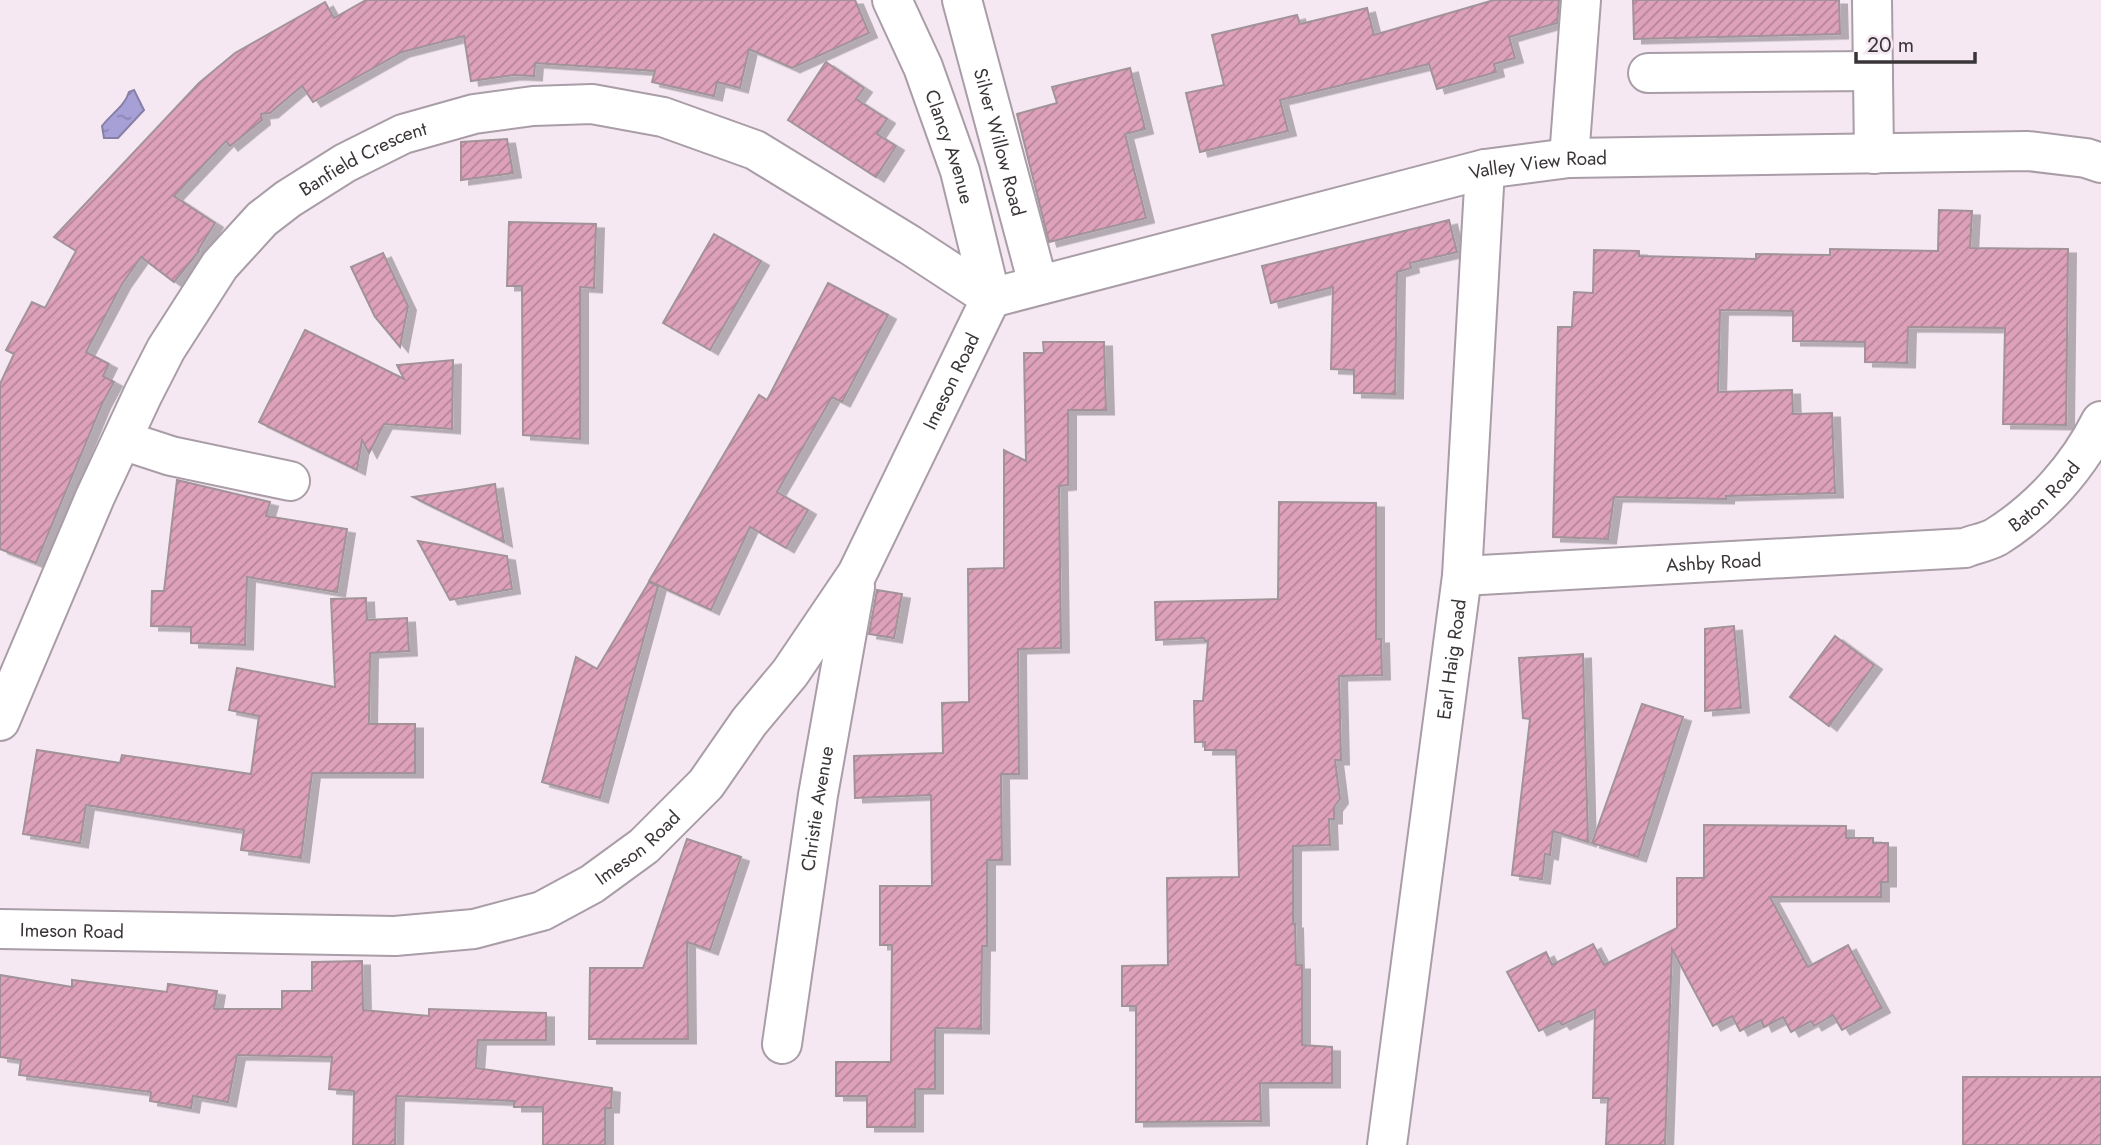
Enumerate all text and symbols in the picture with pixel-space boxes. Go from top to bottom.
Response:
scale bar [1856,21,1975,65]
text: 20 m [1867,30,1914,60]
street label: Silver Willow Road [967,65,1032,219]
street label: Clancy Avenue [918,86,981,207]
street label: Banfield Crescent [294,115,430,203]
street label: Valley View Road [1466,144,1607,187]
street label: Imeson Road [916,329,986,434]
street label: Baton Road [2003,455,2086,538]
street label: Ashby Road [1665,546,1762,579]
street label: Earl Haig Road [1430,597,1473,721]
street label: Christie Avenue [794,744,841,873]
street label: Imeson Road [590,804,686,891]
street label: Imeson Road [20,916,124,945]

